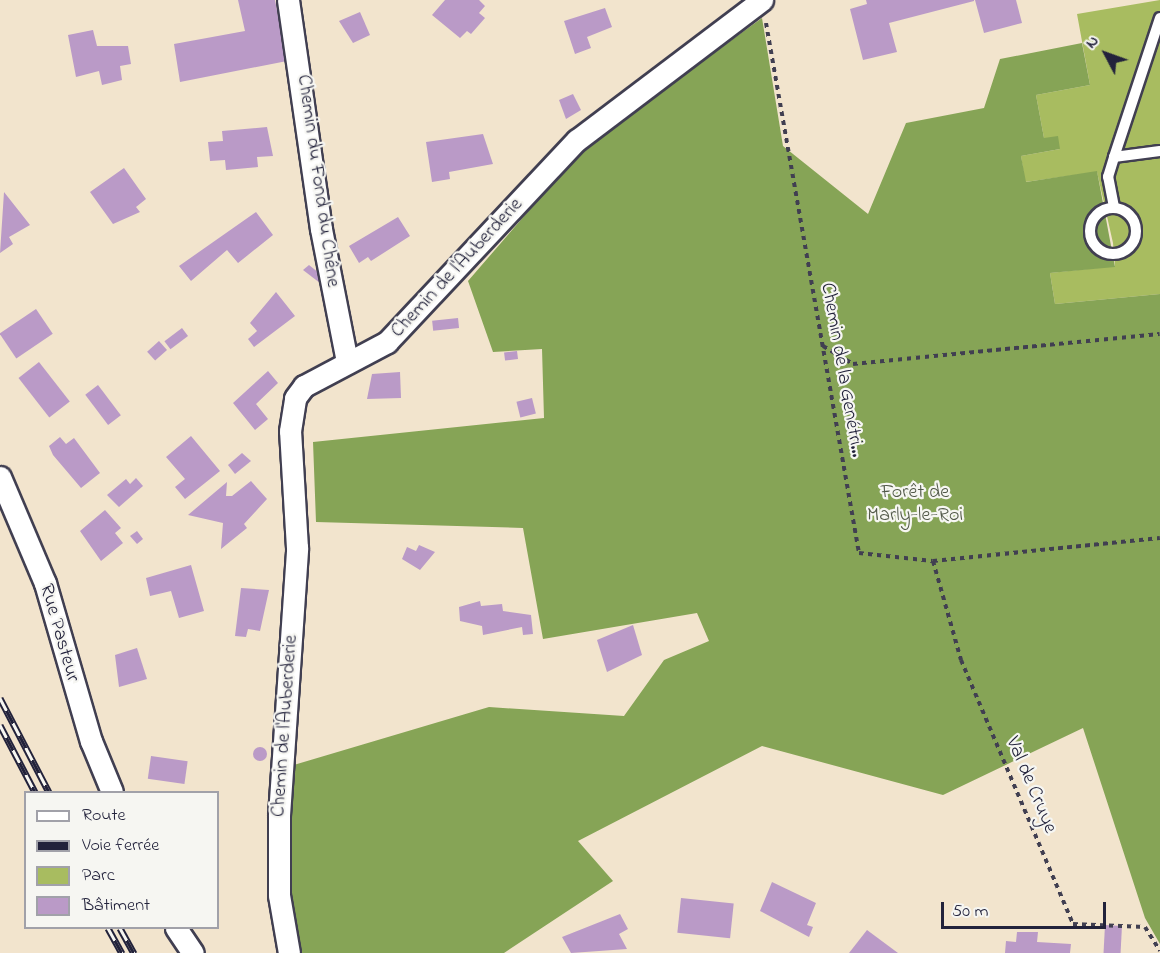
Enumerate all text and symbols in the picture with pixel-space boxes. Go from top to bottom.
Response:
north arrow [1076,24,1136,84]
text: N [1080,30,1105,54]
street label: Chemin du Fond du Chêne [291,73,345,289]
street label: Chemin de l'Auberderie [386,193,528,343]
street label: Chemin de la Genétri... [815,281,869,459]
park label: Forêt de Marly-le-Roi [867,481,963,528]
street label: Rue Pasteur [34,581,84,685]
street label: Chemin de l'Auberderie [267,634,303,818]
street label: Val de Cruye [1000,733,1062,837]
legend [24,791,219,929]
text: Route [82,803,126,829]
text: Voie ferrée [82,833,159,859]
text: Parc [82,863,115,889]
scale bar [944,890,1109,928]
text: Bâtiment [82,893,150,919]
text: 50 m [952,899,989,925]

